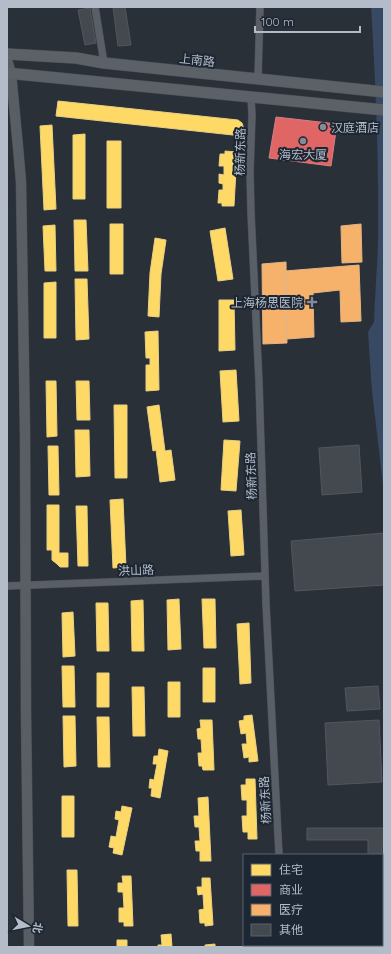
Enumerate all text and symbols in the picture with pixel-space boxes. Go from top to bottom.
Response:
scale bar [255,8,360,34]
text: 100 m [261,14,294,29]
street label: 上南路 [178,51,216,69]
place label: 汉庭酒店 [331,120,379,135]
marker: 汉庭酒店 [318,122,328,132]
street label: 杨新东路 [232,128,248,176]
marker: 海宏大厦 [298,136,308,146]
place label: 海宏大厦 [279,147,327,162]
place label: 上海杨思医院 [231,295,303,310]
marker: 上海杨思医院 [306,296,318,308]
street label: 杨新东路 [243,452,259,500]
street label: 洪山路 [118,562,154,578]
street label: 杨新东路 [256,776,274,824]
legend [243,854,383,946]
text: 住宅 [279,862,303,877]
text: 商业 [279,882,303,897]
text: 医疗 [279,902,303,917]
north arrow [8,906,48,946]
text: 北 [30,921,46,934]
text: 其他 [279,922,303,937]

